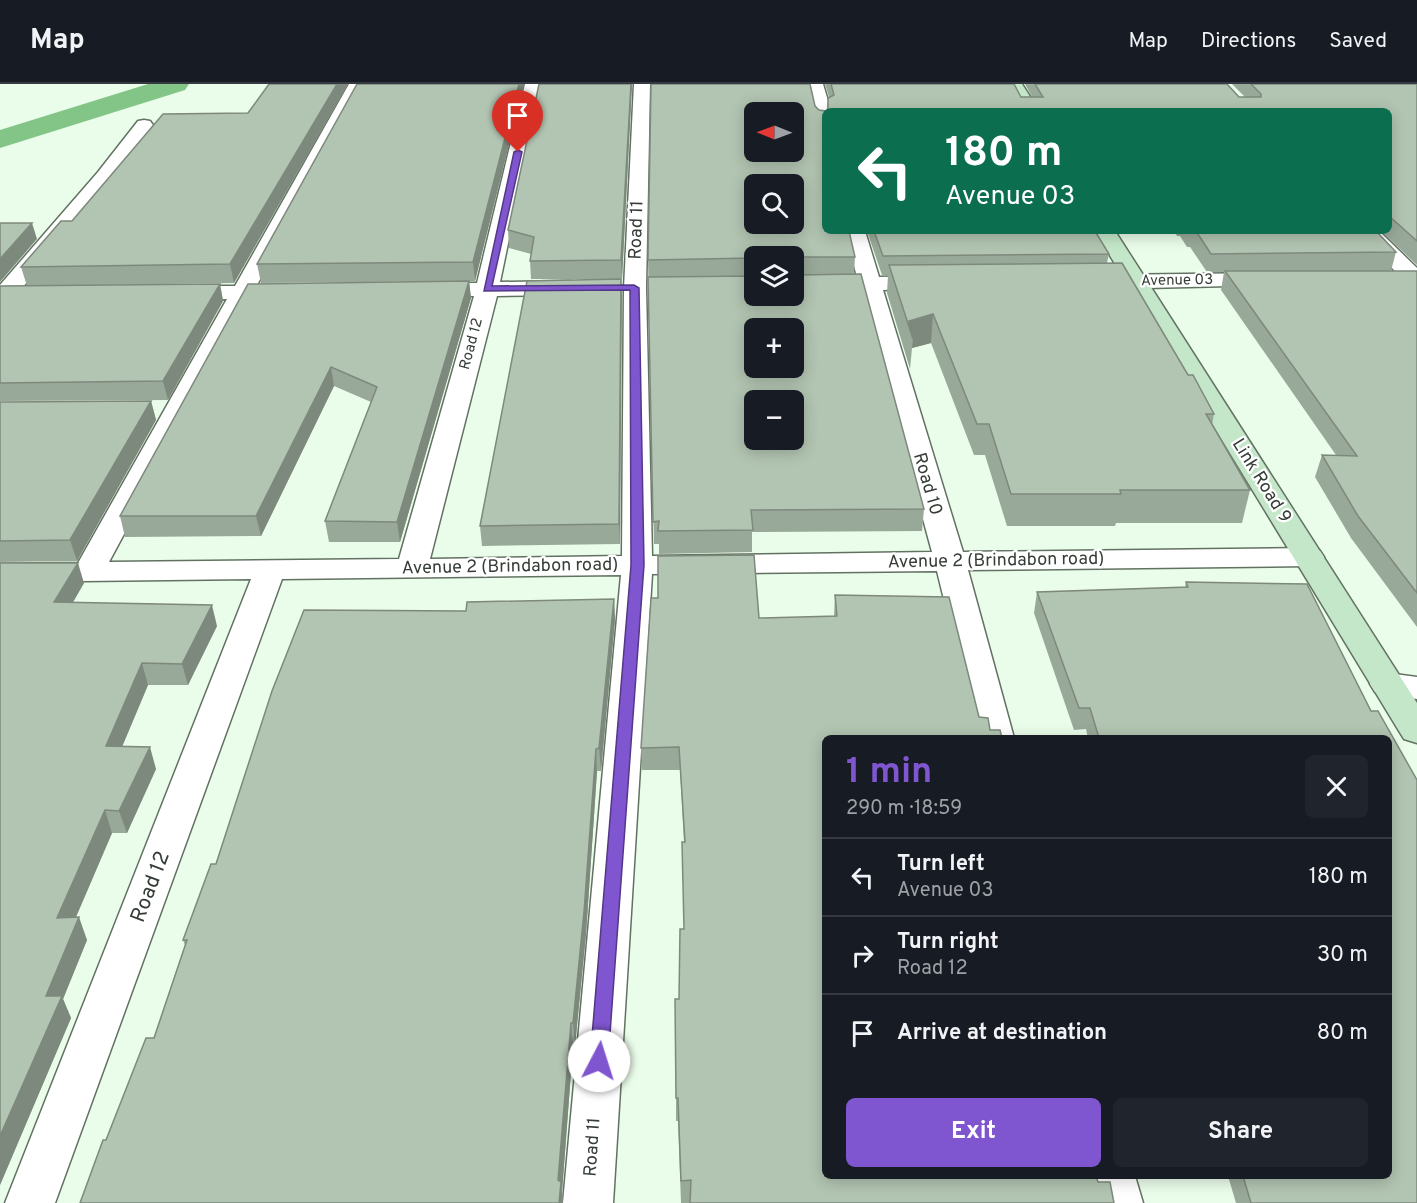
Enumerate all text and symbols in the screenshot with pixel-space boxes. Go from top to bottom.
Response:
text: Map [30,23,85,59]
text: Map [1128,28,1168,55]
text: Directions [1201,28,1296,55]
text: Saved [1329,28,1387,55]
pin [492,90,543,152]
icon: arrive [501,99,534,132]
north arrow [744,102,804,162]
map controls [744,102,804,450]
text: 180 m [945,128,1062,181]
icon: left [846,132,924,210]
button: search [744,174,804,234]
text: Avenue 03 [945,180,1075,214]
street label: Road 11 [624,200,650,260]
button: layers [744,246,804,306]
street label: Avenue 03 [1141,271,1213,291]
street label: Road 12 [456,316,488,372]
button: + [744,318,804,378]
button: − [744,390,804,450]
street label: Link Road 9 [1226,435,1296,527]
street label: Road 10 [907,450,947,518]
street label: Avenue 2 (Brindabon road) [887,548,1105,574]
street label: Avenue 2 (Brindabon road) [401,554,619,580]
text: 1 min [846,750,932,796]
button: close [1305,755,1368,818]
text: 290 m · 18:59 [846,796,962,822]
street label: Road 12 [125,848,177,926]
text: Turn left [897,851,985,878]
icon: left [846,861,879,894]
text: 180 m [1309,864,1368,891]
text: Avenue 03 [897,878,993,904]
text: Turn right [897,929,999,956]
icon: right [846,939,879,972]
text: 30 m [1317,942,1368,969]
text: Road 12 [897,956,968,982]
icon: arrive [846,1017,879,1050]
text: Arrive at destination [897,1020,1107,1047]
text: 80 m [1317,1020,1368,1047]
position arrow [567,1029,631,1093]
button: Exit [846,1098,1101,1167]
button: Share [1113,1098,1368,1167]
street label: Road 11 [579,1117,607,1177]

